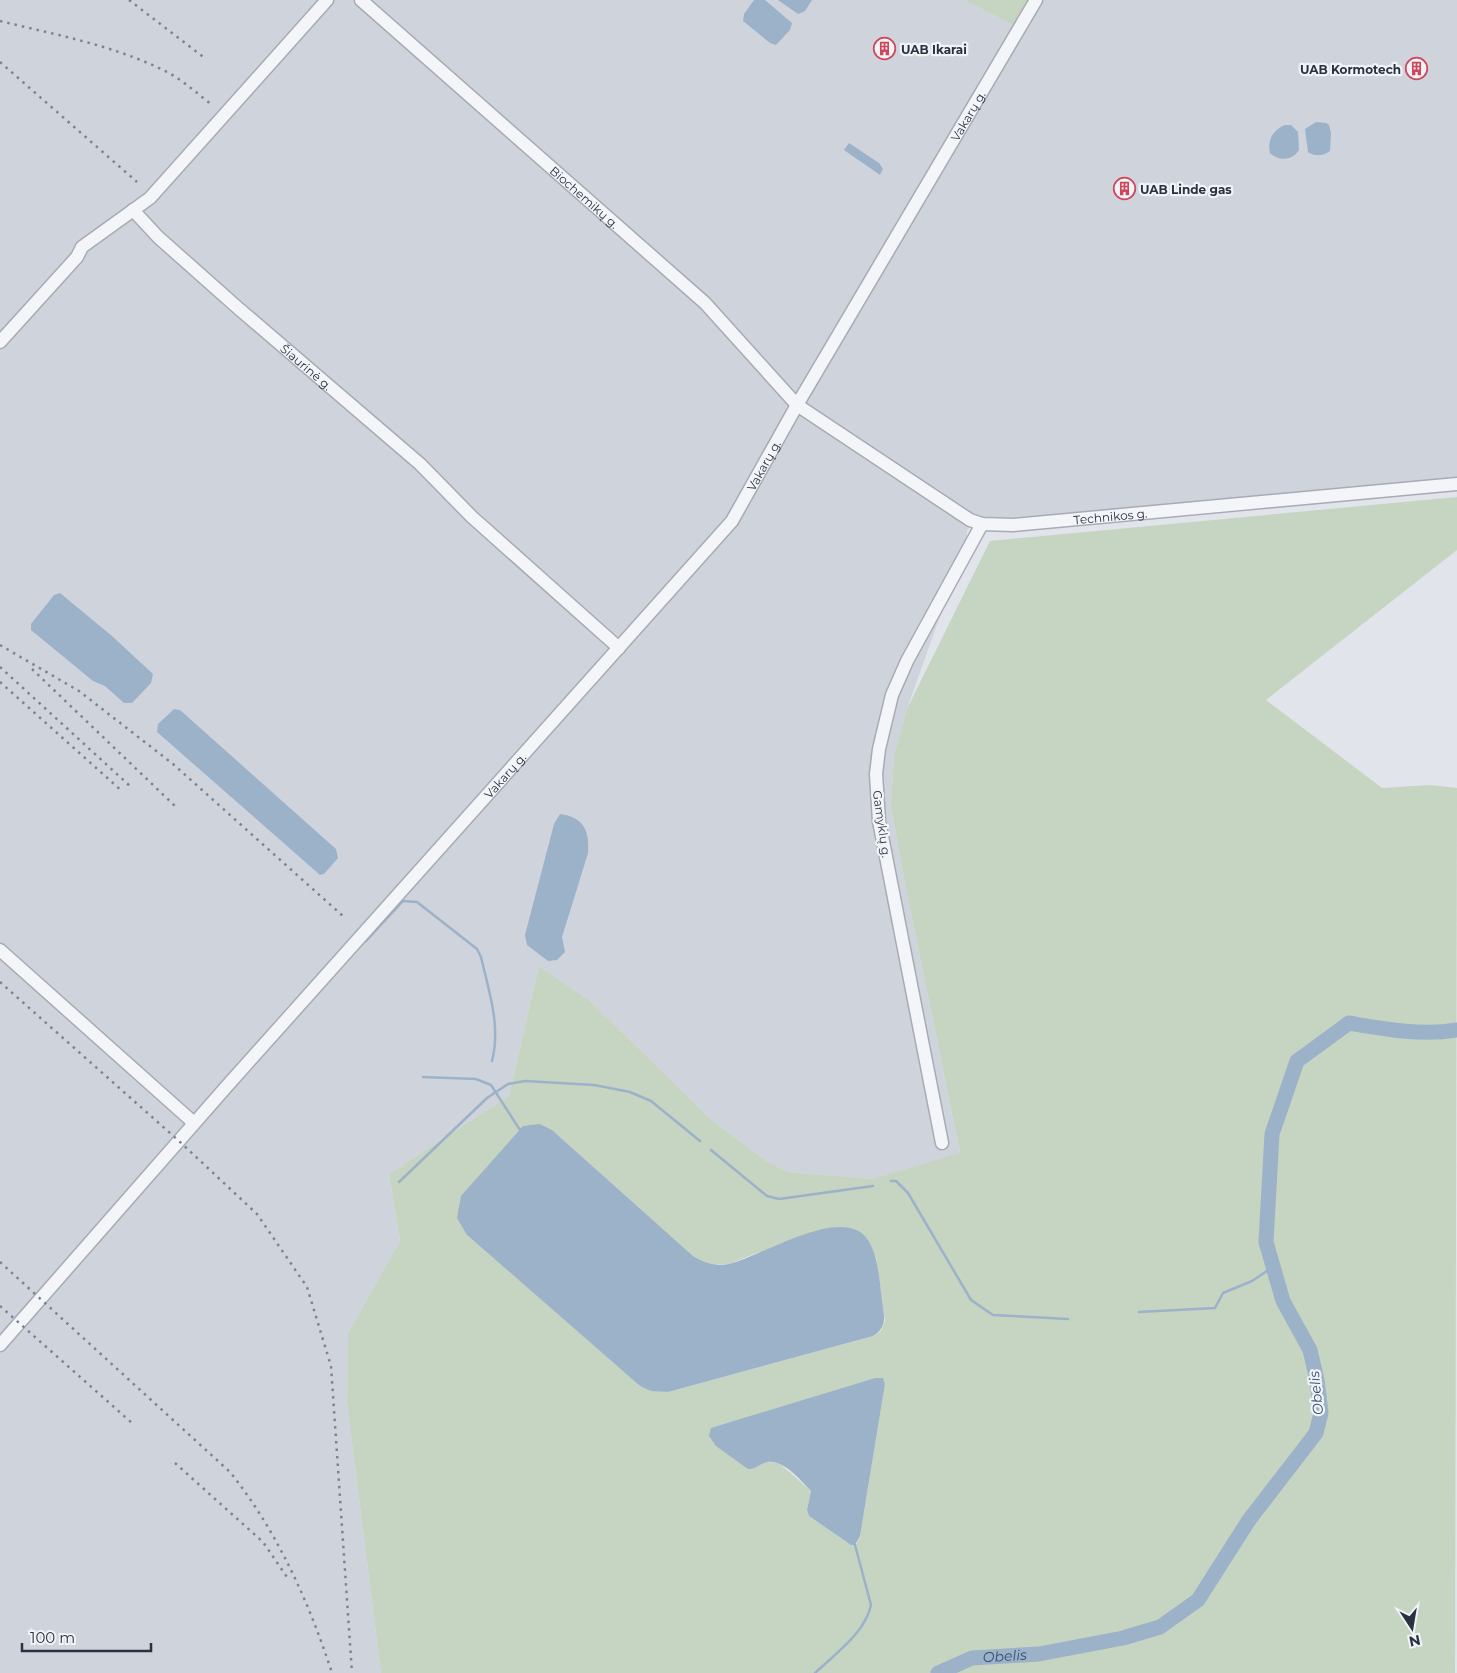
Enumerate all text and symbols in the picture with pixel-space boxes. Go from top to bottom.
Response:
building icon: UAB Ikarai [873,37,897,61]
place label: UAB Ikarai [901,42,967,57]
building icon: UAB Kormotech [1405,57,1429,81]
place label: UAB Kormotech [1300,62,1401,77]
street label: Vakarų g. [947,88,988,144]
street label: Biochemikų g. [547,163,622,231]
building icon: UAB Linde gas [1112,177,1136,201]
place label: UAB Linde gas [1140,182,1232,197]
street label: Šiaurinė g. [278,341,335,393]
street label: Vakarų g. [743,437,783,493]
street label: Technikos g. [1073,505,1148,527]
street label: Vakarų g. [480,750,529,801]
street label: Gamyklų g. [870,789,894,859]
water label: Obelis [1305,1370,1327,1416]
north arrow [1387,1603,1437,1653]
scale bar [22,1620,151,1652]
text: 100 m [30,1628,75,1647]
text: N [1407,1631,1422,1651]
water label: Obelis [982,1646,1027,1666]

